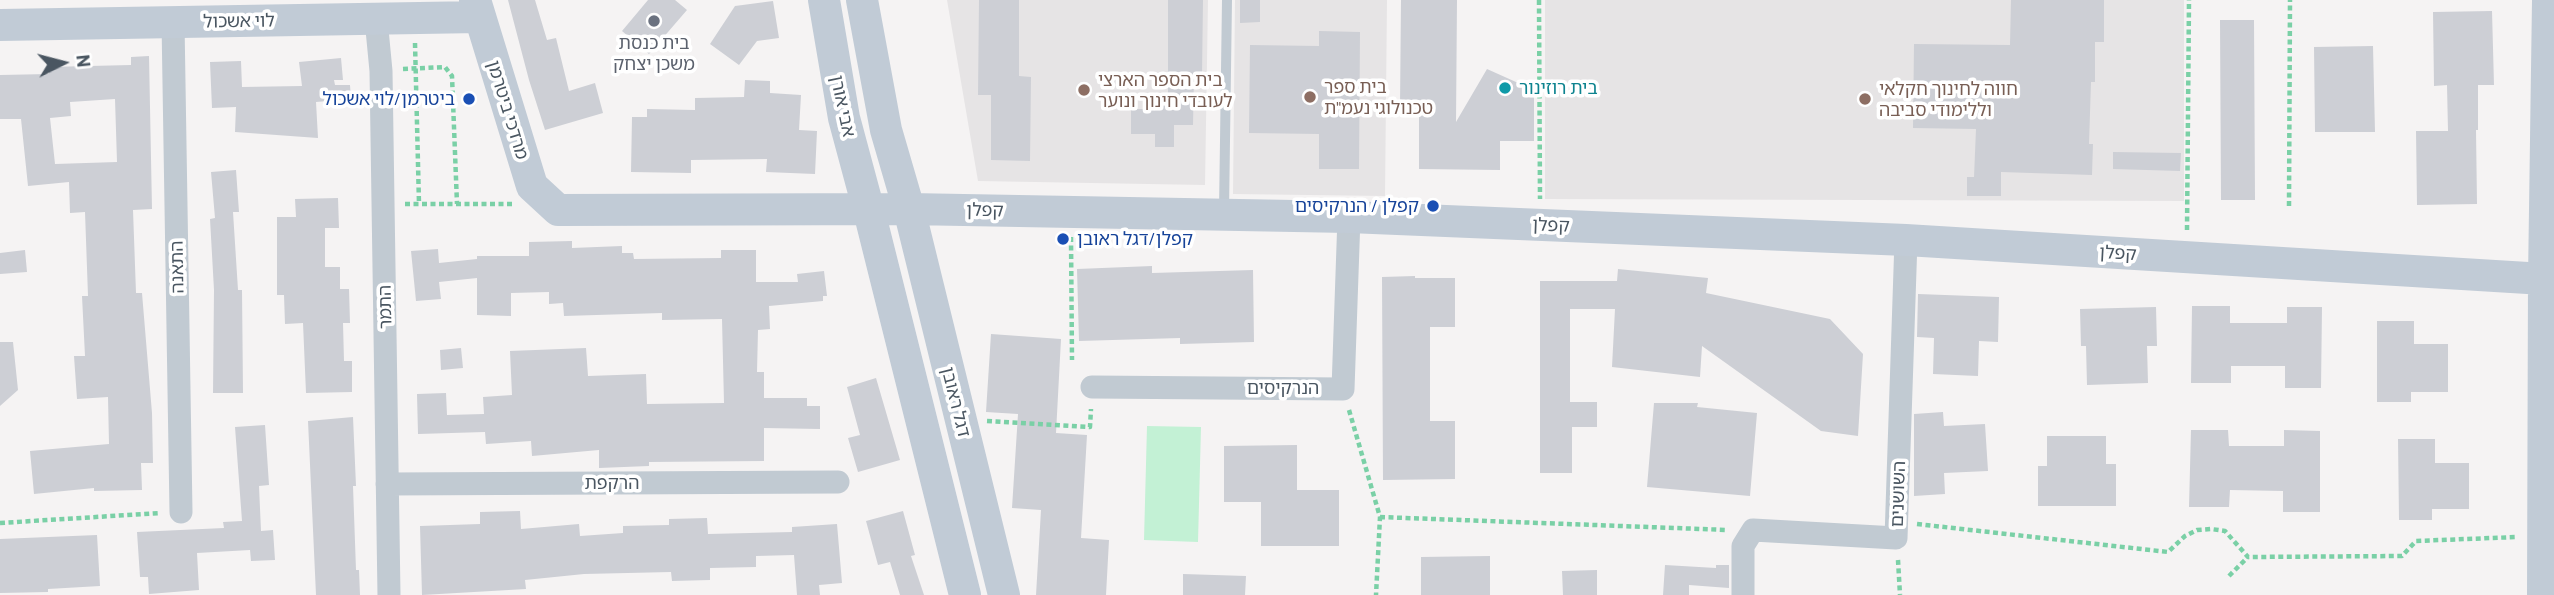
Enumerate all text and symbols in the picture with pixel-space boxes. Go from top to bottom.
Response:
street label: לוי אשכול [203,10,275,32]
marker: בית כנסת משכן יצחק [646,13,662,29]
north arrow [28,28,98,98]
place label: בית כנסת משכן יצחק [613,32,695,74]
text: N [72,53,96,68]
street label: מרדכי ביטרמן [483,58,533,162]
place label: בית הספר הארצי לעובדי חינוך ונוער [1098,69,1233,112]
street label: אבי אורן [826,73,860,139]
place label: בית ספר טכנולוגי נעמ"ת [1324,76,1433,119]
place label: בית רוזינור [1519,77,1598,99]
place label: חווה לחינוך חקלאי וללימודי סביבה [1879,78,2018,120]
marker: בית רוזינור [1497,80,1513,96]
marker: בית הספר הארצי לעובדי חינוך ונוער [1076,82,1092,98]
place label: ביטרמן/לוי אשכול [323,88,455,110]
marker: בית ספר טכנולוגי נעמ"ת [1302,89,1318,105]
marker: ביטרמן/לוי אשכול [461,91,477,107]
marker: חווה לחינוך חקלאי וללימודי סביבה [1857,91,1873,107]
place label: קפלן / הנרקיסים [1295,195,1419,217]
marker: קפלן / הנרקיסים [1425,198,1441,214]
street label: קפלן [966,199,1004,221]
street label: קפלן [1532,214,1570,236]
place label: קפלן/דגל ראובן [1077,228,1193,250]
marker: קפלן/דגל ראובן [1055,231,1071,247]
street label: התאנה [166,240,188,294]
street label: קפלן [2099,241,2137,265]
street label: התמר [374,285,396,329]
street label: דגל ראובן [937,365,975,439]
street label: הנרקיסים [1247,377,1319,399]
street label: השושנים [1886,460,1910,528]
street label: הרקפת [584,472,640,494]

